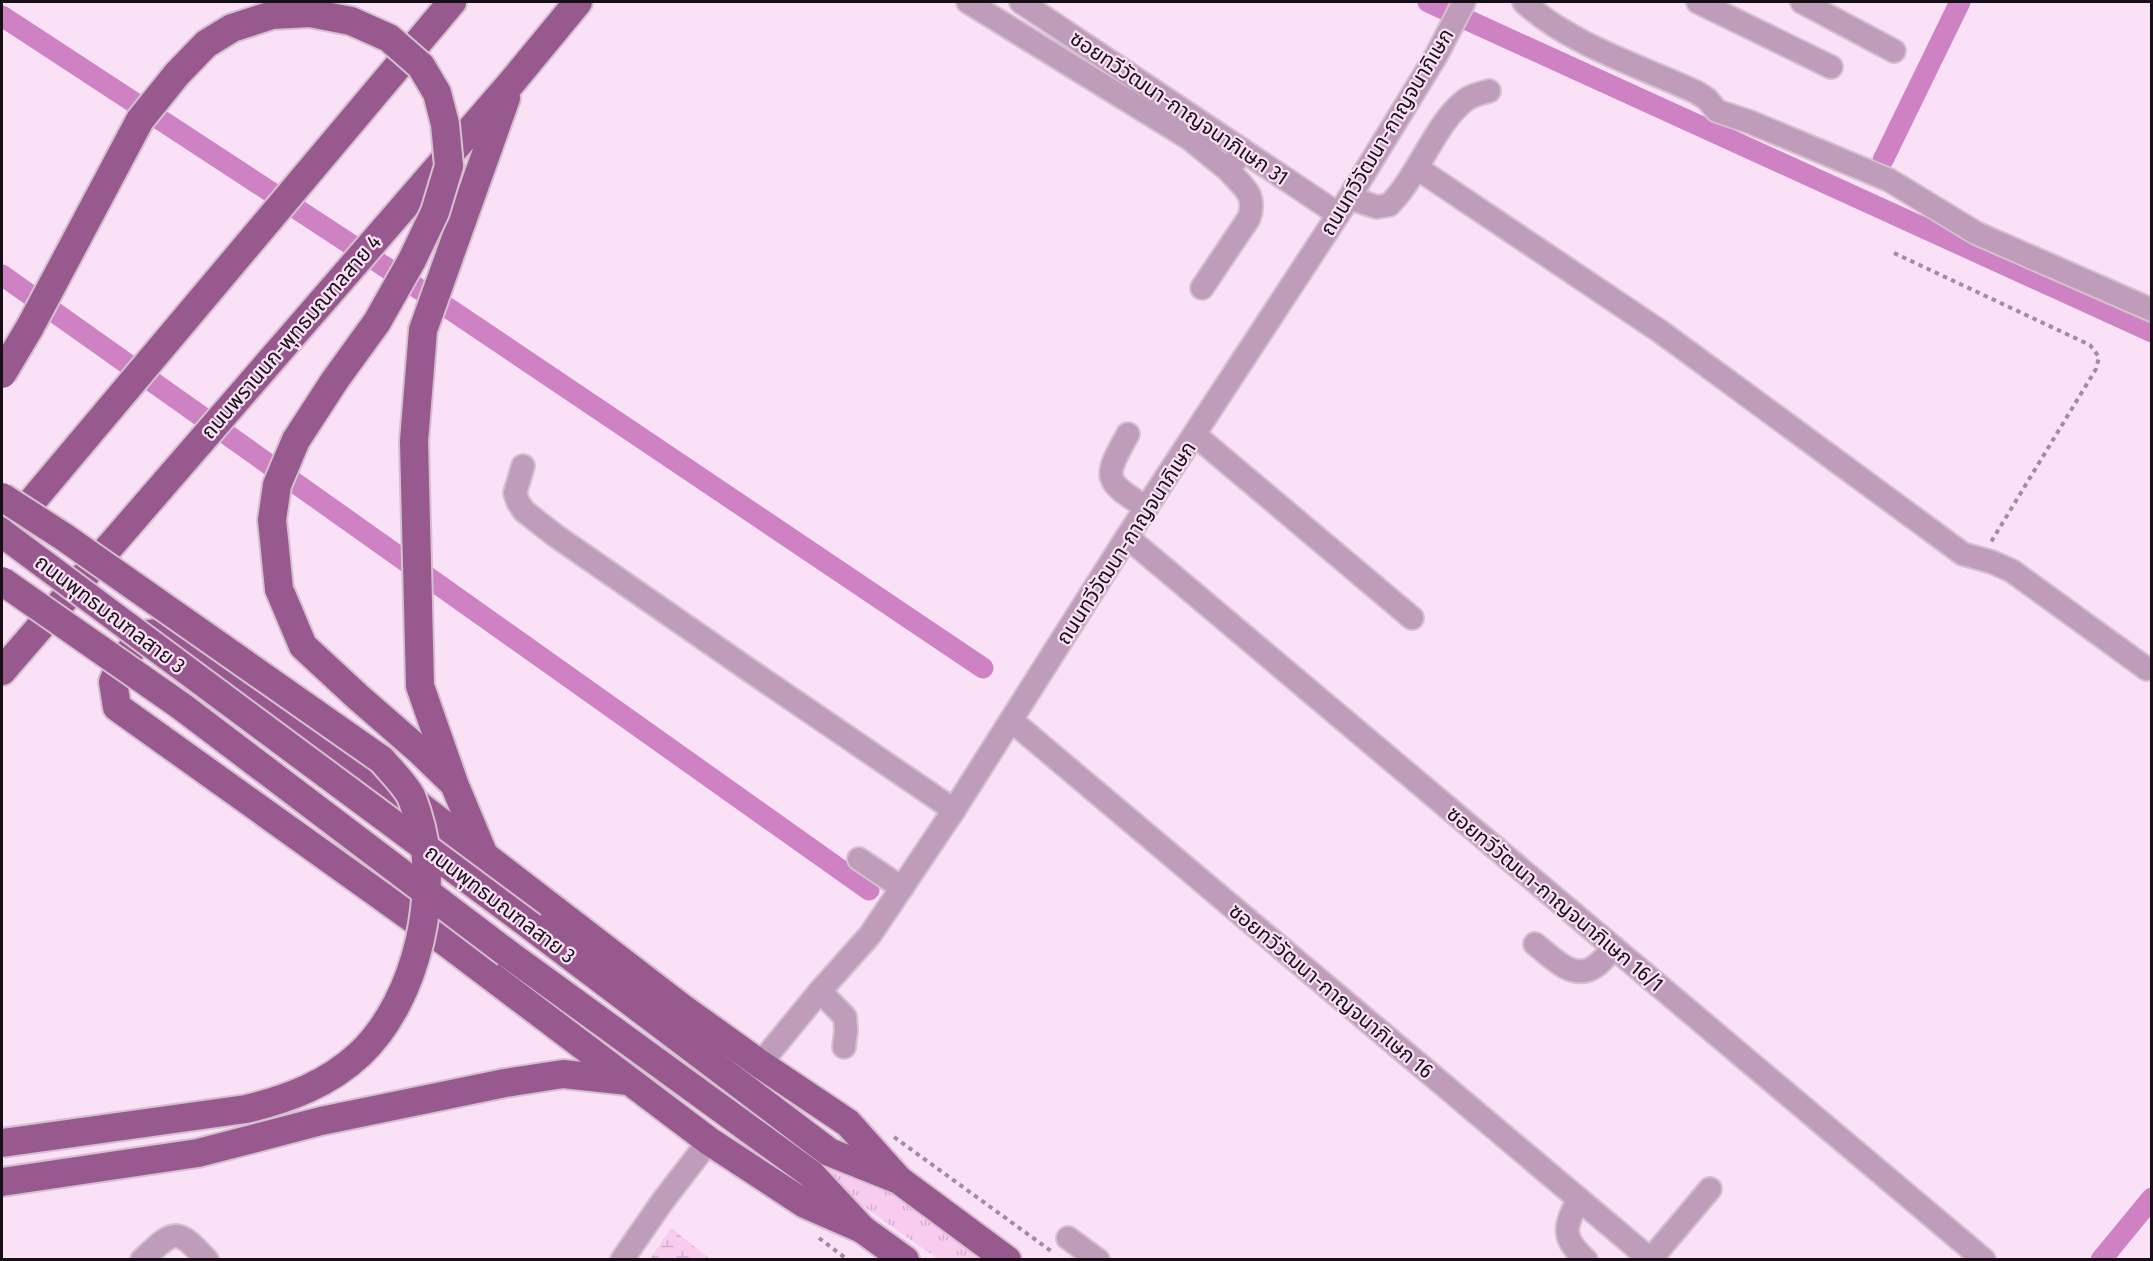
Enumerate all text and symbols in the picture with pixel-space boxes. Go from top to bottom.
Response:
street label: ถนนทวีวัฒนา-กาญจนาภิเษก [1315,24,1459,240]
street label: ซอยทวีวัฒนา-กาญจนาภิเษก 31 [1065,25,1293,191]
street label: ถนนพรานนก-พุทธมณฑลสาย 4 [195,230,387,444]
street label: ถนนทวีวัฒนา-กาญจนาภิเษก [1050,436,1202,650]
street label: ถนนพุทธมณฑลสาย 3 [30,549,190,679]
street label: ซอยทวีวัฒนา-กาญจนาภิเษก 16/1 [1441,801,1669,997]
street label: ถนนพุทธมณฑลสาย 3 [420,839,580,969]
street label: ซอยทวีวัฒนา-กาญจนาภิเษก 16 [1224,898,1438,1084]

